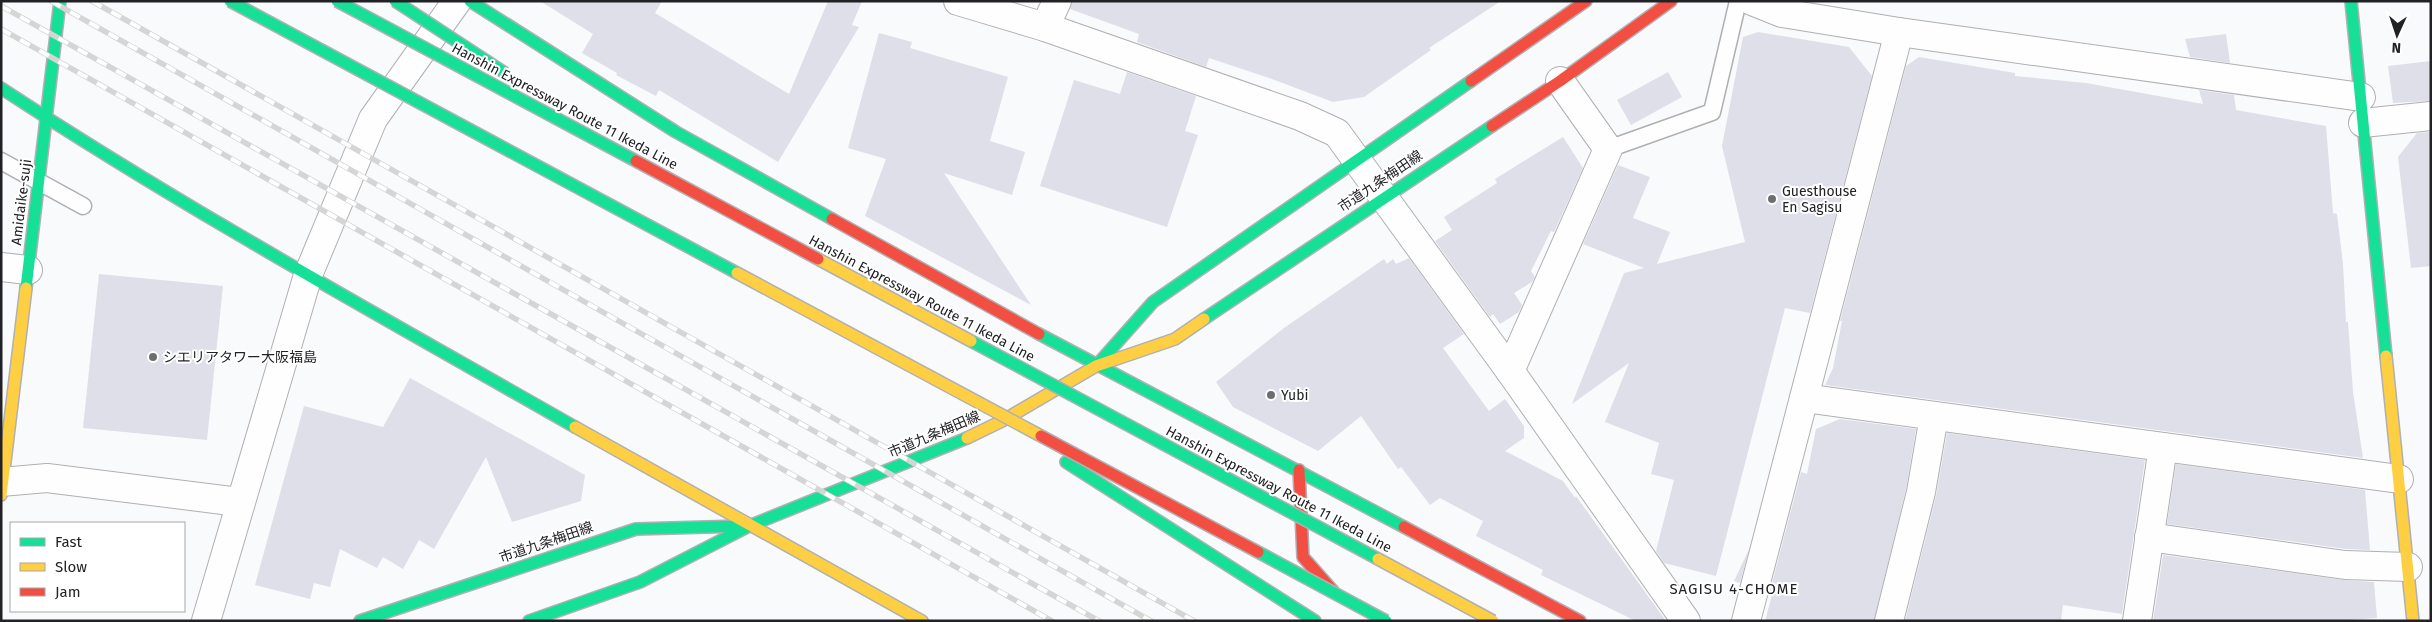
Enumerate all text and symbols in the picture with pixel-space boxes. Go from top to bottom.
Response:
north arrow [2372,10,2422,60]
street label: Hanshin Expressway Route 11 Ikeda Line [449,39,681,173]
text: N [2391,39,2401,56]
street label: 市道九条梅田線 [1335,147,1426,216]
street label: Amidaike-suji [8,158,35,246]
place label: Guesthouse En Sagisu [1782,183,1857,216]
marker: Guesthouse En Sagisu [1766,193,1778,205]
street label: Hanshin Expressway Route 11 Ikeda Line [806,231,1038,365]
place label: シエリアタワー大阪福島 [163,349,317,366]
marker: シエリアタワー大阪福島 [147,351,159,363]
place label: Yubi [1281,387,1308,404]
marker: Yubi [1265,389,1277,401]
street label: 市道九条梅田線 [886,407,983,461]
street label: Hanshin Expressway Route 11 Ikeda Line [1163,422,1395,556]
street label: 市道九条梅田線 [497,518,595,566]
legend [10,522,185,612]
text: Fast [55,533,82,551]
text: Slow [55,558,87,576]
district label: SAGISU 4-CHOME [1669,580,1799,598]
text: Jam [55,583,81,601]

